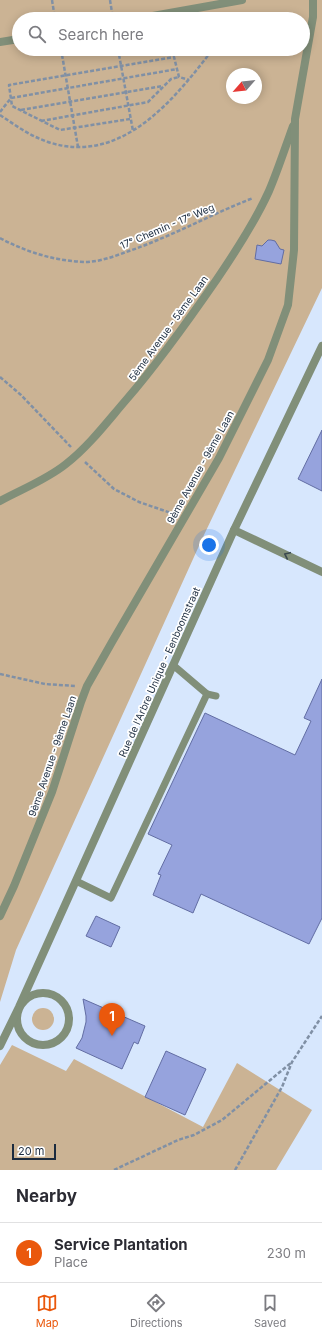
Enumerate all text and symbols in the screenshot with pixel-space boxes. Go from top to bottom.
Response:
search box [12,12,310,56]
icon: search [26,23,48,45]
text: Search here [58,25,144,44]
north arrow [226,68,262,104]
street label: 17ᵉ Chemin - 17ᵉ Weg [118,201,216,251]
street label: 5ème Avenue - 5ème Laan [126,273,210,383]
street label: 9ème Avenue - 9ème Laan [164,408,236,525]
your location [199,535,219,555]
one-way arrow [283,552,291,560]
street label: Rue de l'Arbre Unique - Eenboomstraat [116,584,202,759]
street label: 9ème Avenue - 9ème Laan [26,694,78,818]
pin: 1 [99,1003,125,1036]
scale bar [12,1142,56,1161]
text: 20 m [18,1144,44,1158]
text: Nearby [16,1186,77,1206]
text: Service Plantation [54,1235,188,1254]
text: 1 [26,1245,32,1261]
text: 230 m [267,1245,306,1261]
text: Place [54,1254,88,1270]
tab: Map [36,1292,59,1330]
tab: Directions [130,1292,183,1330]
tab: Saved [254,1292,286,1330]

